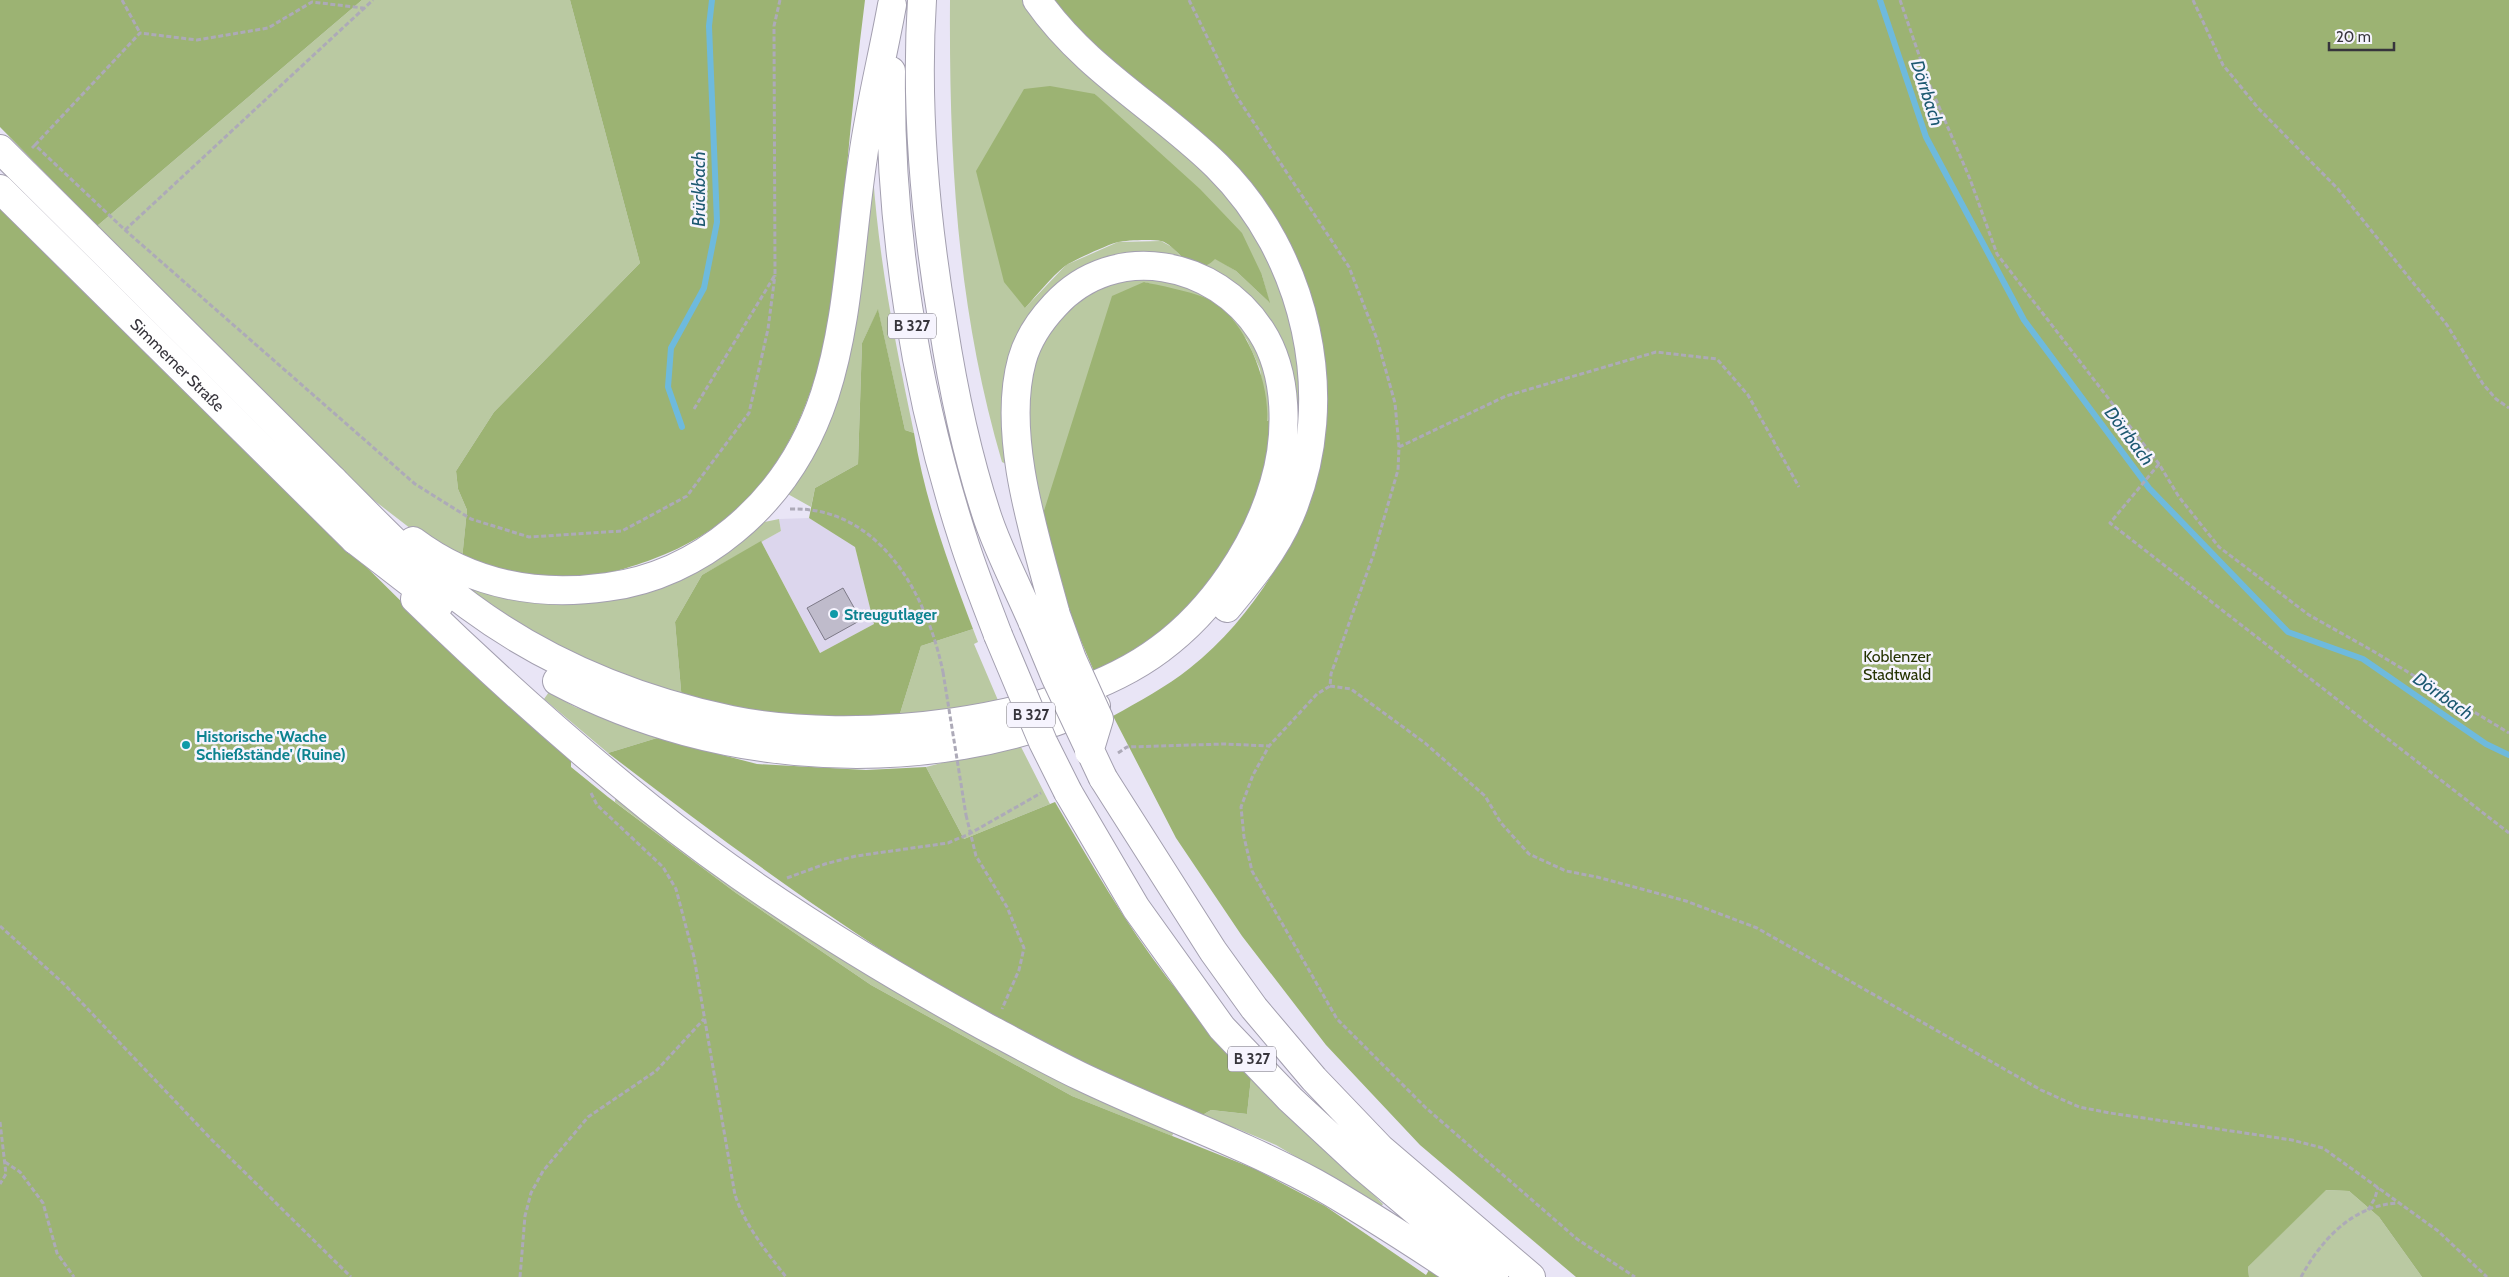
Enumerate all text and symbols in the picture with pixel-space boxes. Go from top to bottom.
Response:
scale bar [2329,20,2394,52]
text: 20 m [2336,28,2371,46]
water label: Dörrbach [1906,57,1948,129]
water label: Brückbach [688,151,710,227]
road number: B 327 [888,314,936,338]
street label: Simmerner Straße [127,315,228,416]
water label: Dörrbach [2100,402,2158,470]
place label: Streugutlager [844,605,938,624]
marker: Streugutlager [828,608,840,620]
park label: Koblenzer Stadtwald [1863,647,1932,684]
water label: Dörrbach [2409,667,2477,725]
road number: B 327 [1007,702,1055,728]
place label: Historische 'Wache Schießstände' (Ruine) [196,727,346,764]
marker: Historische 'Wache Schießstände' (Ruine) [180,739,192,751]
road number: B 327 [1228,1046,1276,1072]

